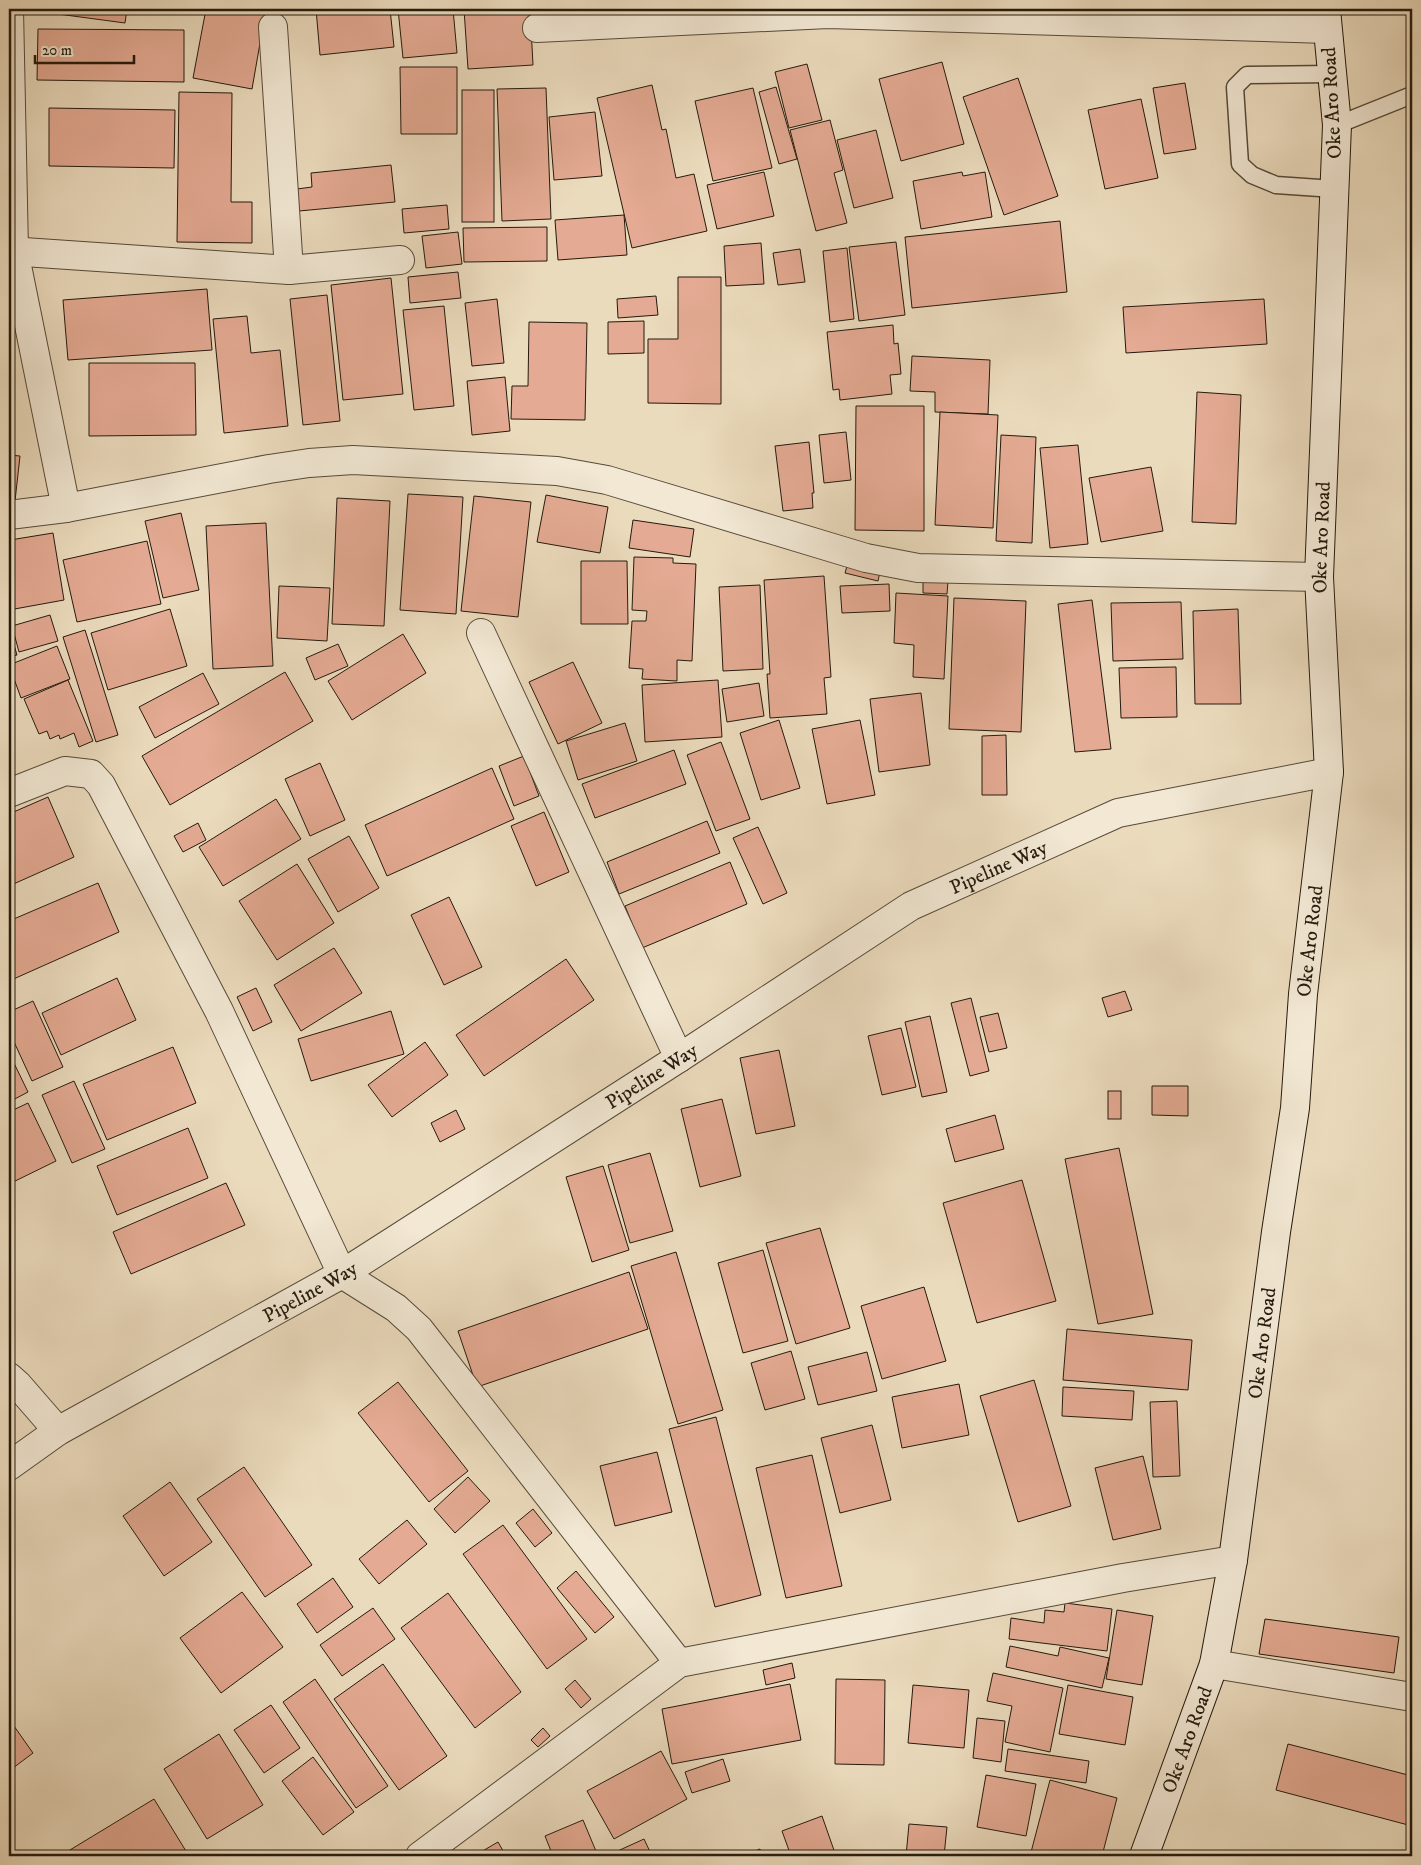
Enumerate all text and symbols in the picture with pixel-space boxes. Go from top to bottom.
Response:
scale bar [35,32,134,64]
text: 20 m [42,41,72,60]
street label: Oke Aro Road [1317,46,1348,159]
street label: Oke Aro Road [1308,481,1337,594]
street label: Pipeline Way [946,835,1052,901]
street label: Oke Aro Road [1292,884,1330,998]
street label: Pipeline Way [601,1038,703,1116]
street label: Pipeline Way [259,1256,363,1329]
street label: Oke Aro Road [1243,1286,1283,1400]
street label: Oke Aro Road [1157,1683,1219,1797]

